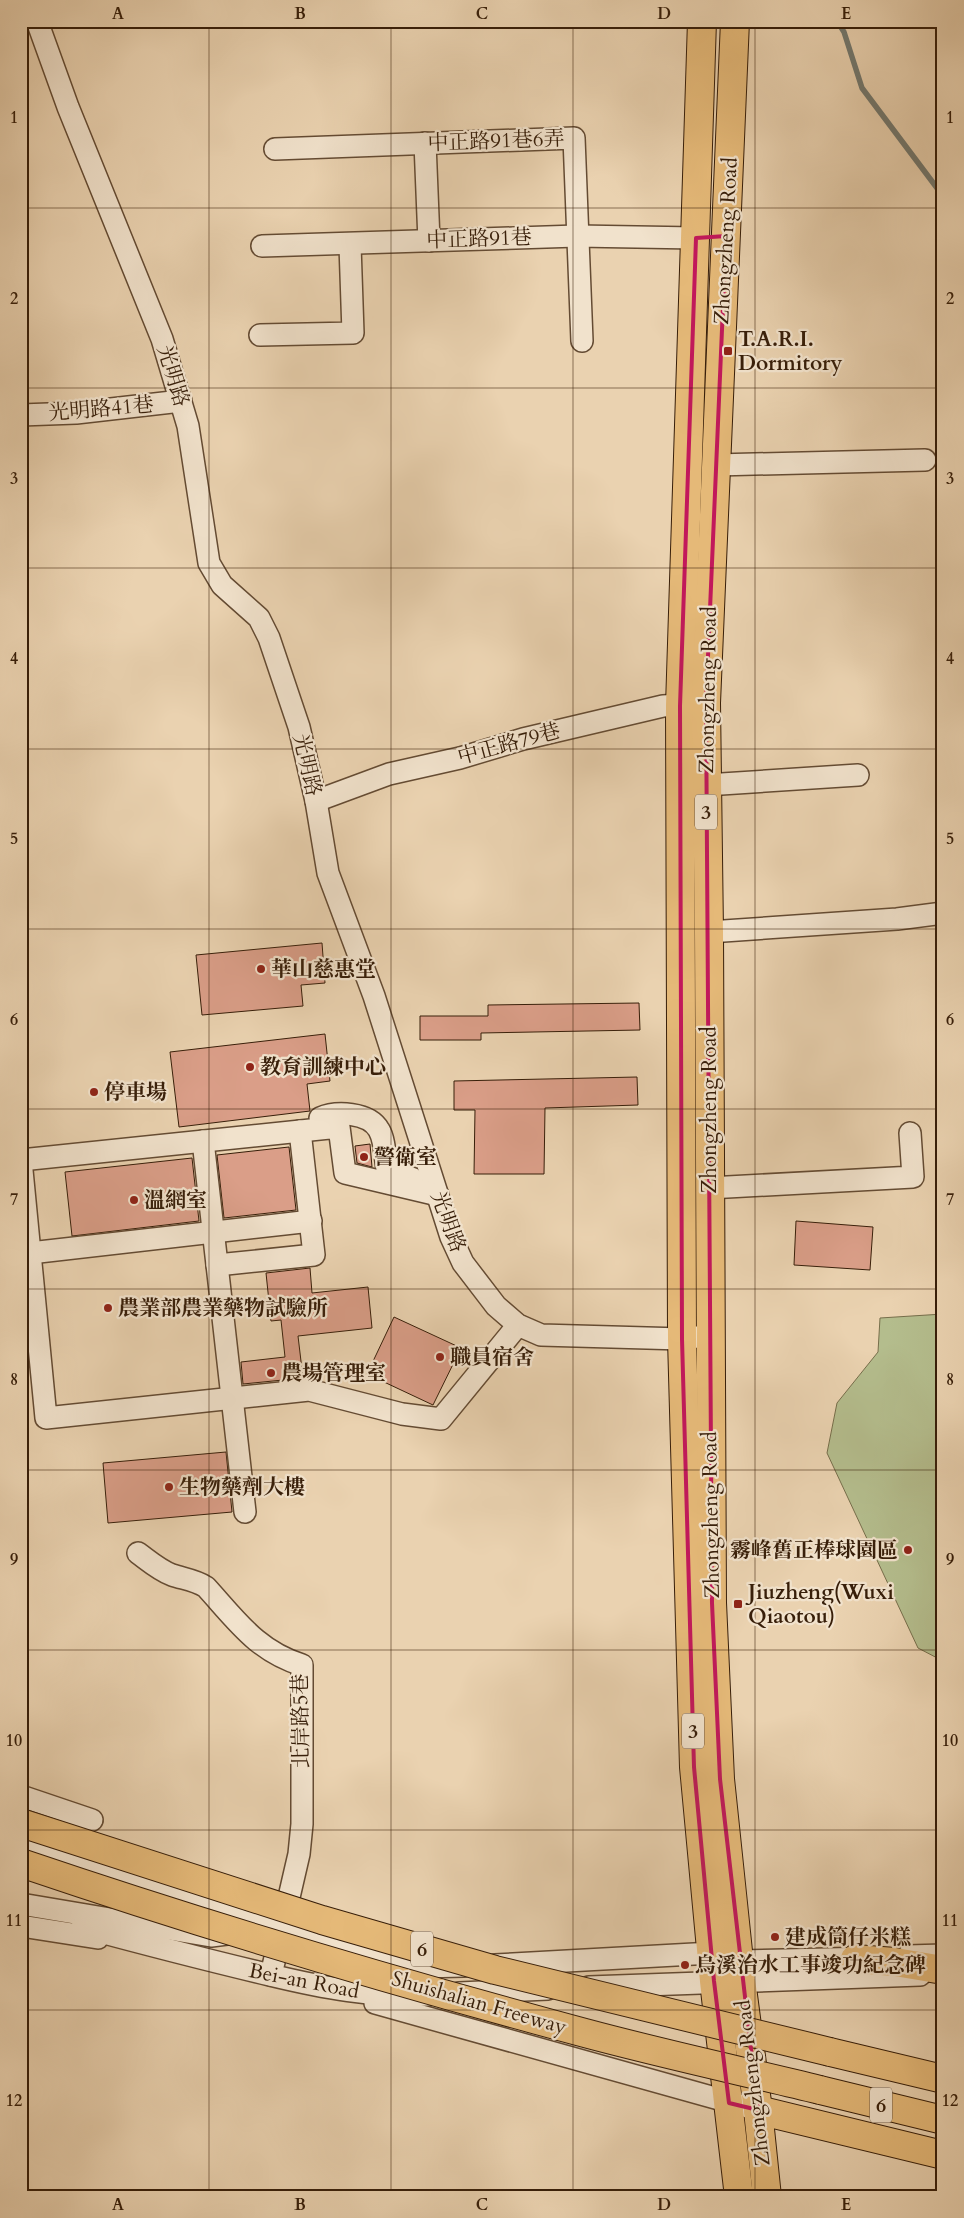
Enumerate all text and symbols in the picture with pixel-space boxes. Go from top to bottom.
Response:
text: A [112,3,124,25]
text: B [294,3,306,25]
text: C [476,3,488,25]
text: D [657,3,671,25]
text: E [841,3,851,25]
text: 1 [10,107,18,129]
text: 1 [946,107,954,129]
street label: 中正路91巷6弄 [427,124,565,158]
street label: Zhongzheng Road [707,157,745,325]
street label: 中正路91巷 [426,223,532,255]
text: 2 [10,288,18,310]
text: 2 [946,288,954,310]
place label: T.A.R.I. Dormitory [738,325,842,378]
street label: 光明路 [150,342,196,410]
marker: T.A.R.I. Dormitory [722,345,734,357]
street label: 光明路41巷 [47,390,155,428]
text: 3 [10,468,18,490]
text: 3 [946,468,954,490]
street label: Zhongzheng Road [692,606,724,774]
text: 4 [10,648,18,670]
text: 4 [946,648,954,670]
street label: 中正路79巷 [454,716,564,772]
street label: 光明路 [286,731,328,799]
road number: 3 [695,794,717,830]
text: 5 [10,828,18,850]
text: 5 [946,828,954,850]
place label: 華山慈惠堂 [271,955,376,984]
marker: 華山慈惠堂 [255,963,267,975]
text: 6 [10,1009,18,1031]
text: 6 [946,1009,954,1031]
street label: Zhongzheng Road [695,1026,724,1194]
place label: 教育訓練中心 [260,1053,386,1082]
marker: 教育訓練中心 [244,1061,256,1073]
place label: 停車場 [104,1078,167,1107]
marker: 停車場 [88,1086,100,1098]
place label: 警衛室 [374,1143,437,1172]
marker: 警衛室 [358,1151,370,1163]
place label: 溫網室 [144,1186,207,1215]
street label: 光明路 [424,1187,472,1257]
text: 7 [10,1189,18,1211]
text: 7 [946,1189,954,1211]
marker: 溫網室 [128,1194,140,1206]
place label: 農業部農業藥物試驗所 [118,1294,328,1323]
marker: 農業部農業藥物試驗所 [102,1302,114,1314]
place label: 職員宿舍 [450,1343,534,1372]
marker: 職員宿舍 [434,1351,446,1363]
place label: 農場管理室 [281,1359,386,1388]
marker: 農場管理室 [265,1367,277,1379]
text: 8 [10,1369,18,1391]
text: 8 [946,1369,954,1391]
street label: Zhongzheng Road [695,1431,727,1599]
place label: 生物藥劑大樓 [179,1473,305,1502]
marker: 生物藥劑大樓 [163,1481,175,1493]
place label: 霧峰舊正棒球園區 [730,1536,898,1565]
marker: 霧峰舊正棒球園區 [902,1544,914,1556]
text: 9 [10,1549,18,1571]
text: 9 [946,1549,954,1571]
place label: Jiuzheng(Wuxi Qiaotou) [745,1578,894,1631]
marker: Jiuzheng(Wuxi Qiaotou) [732,1598,744,1610]
street label: 北岸路5巷 [286,1673,316,1769]
road number: 3 [682,1714,704,1748]
text: 10 [6,1730,22,1752]
text: 10 [942,1730,958,1752]
text: 11 [6,1910,22,1932]
text: 11 [942,1910,958,1932]
place label: 建成筒仔米糕 [785,1923,911,1952]
marker: 建成筒仔米糕 [769,1931,781,1943]
road number: 6 [411,1932,433,1966]
place label: 烏溪治水工事竣功紀念碑 [695,1951,926,1980]
street label: Bei-an Road [246,1956,362,2006]
marker: 烏溪治水工事竣功紀念碑 [679,1959,691,1971]
street label: Shuishalian Freeway [388,1964,570,2042]
street label: Zhongzheng Road [728,1998,778,2168]
road number: 6 [870,2088,892,2122]
text: 12 [6,2090,22,2112]
text: 12 [942,2090,958,2112]
text: A [112,2194,124,2216]
text: B [294,2194,306,2216]
text: C [476,2194,488,2216]
text: D [657,2194,671,2216]
text: E [841,2194,851,2216]

